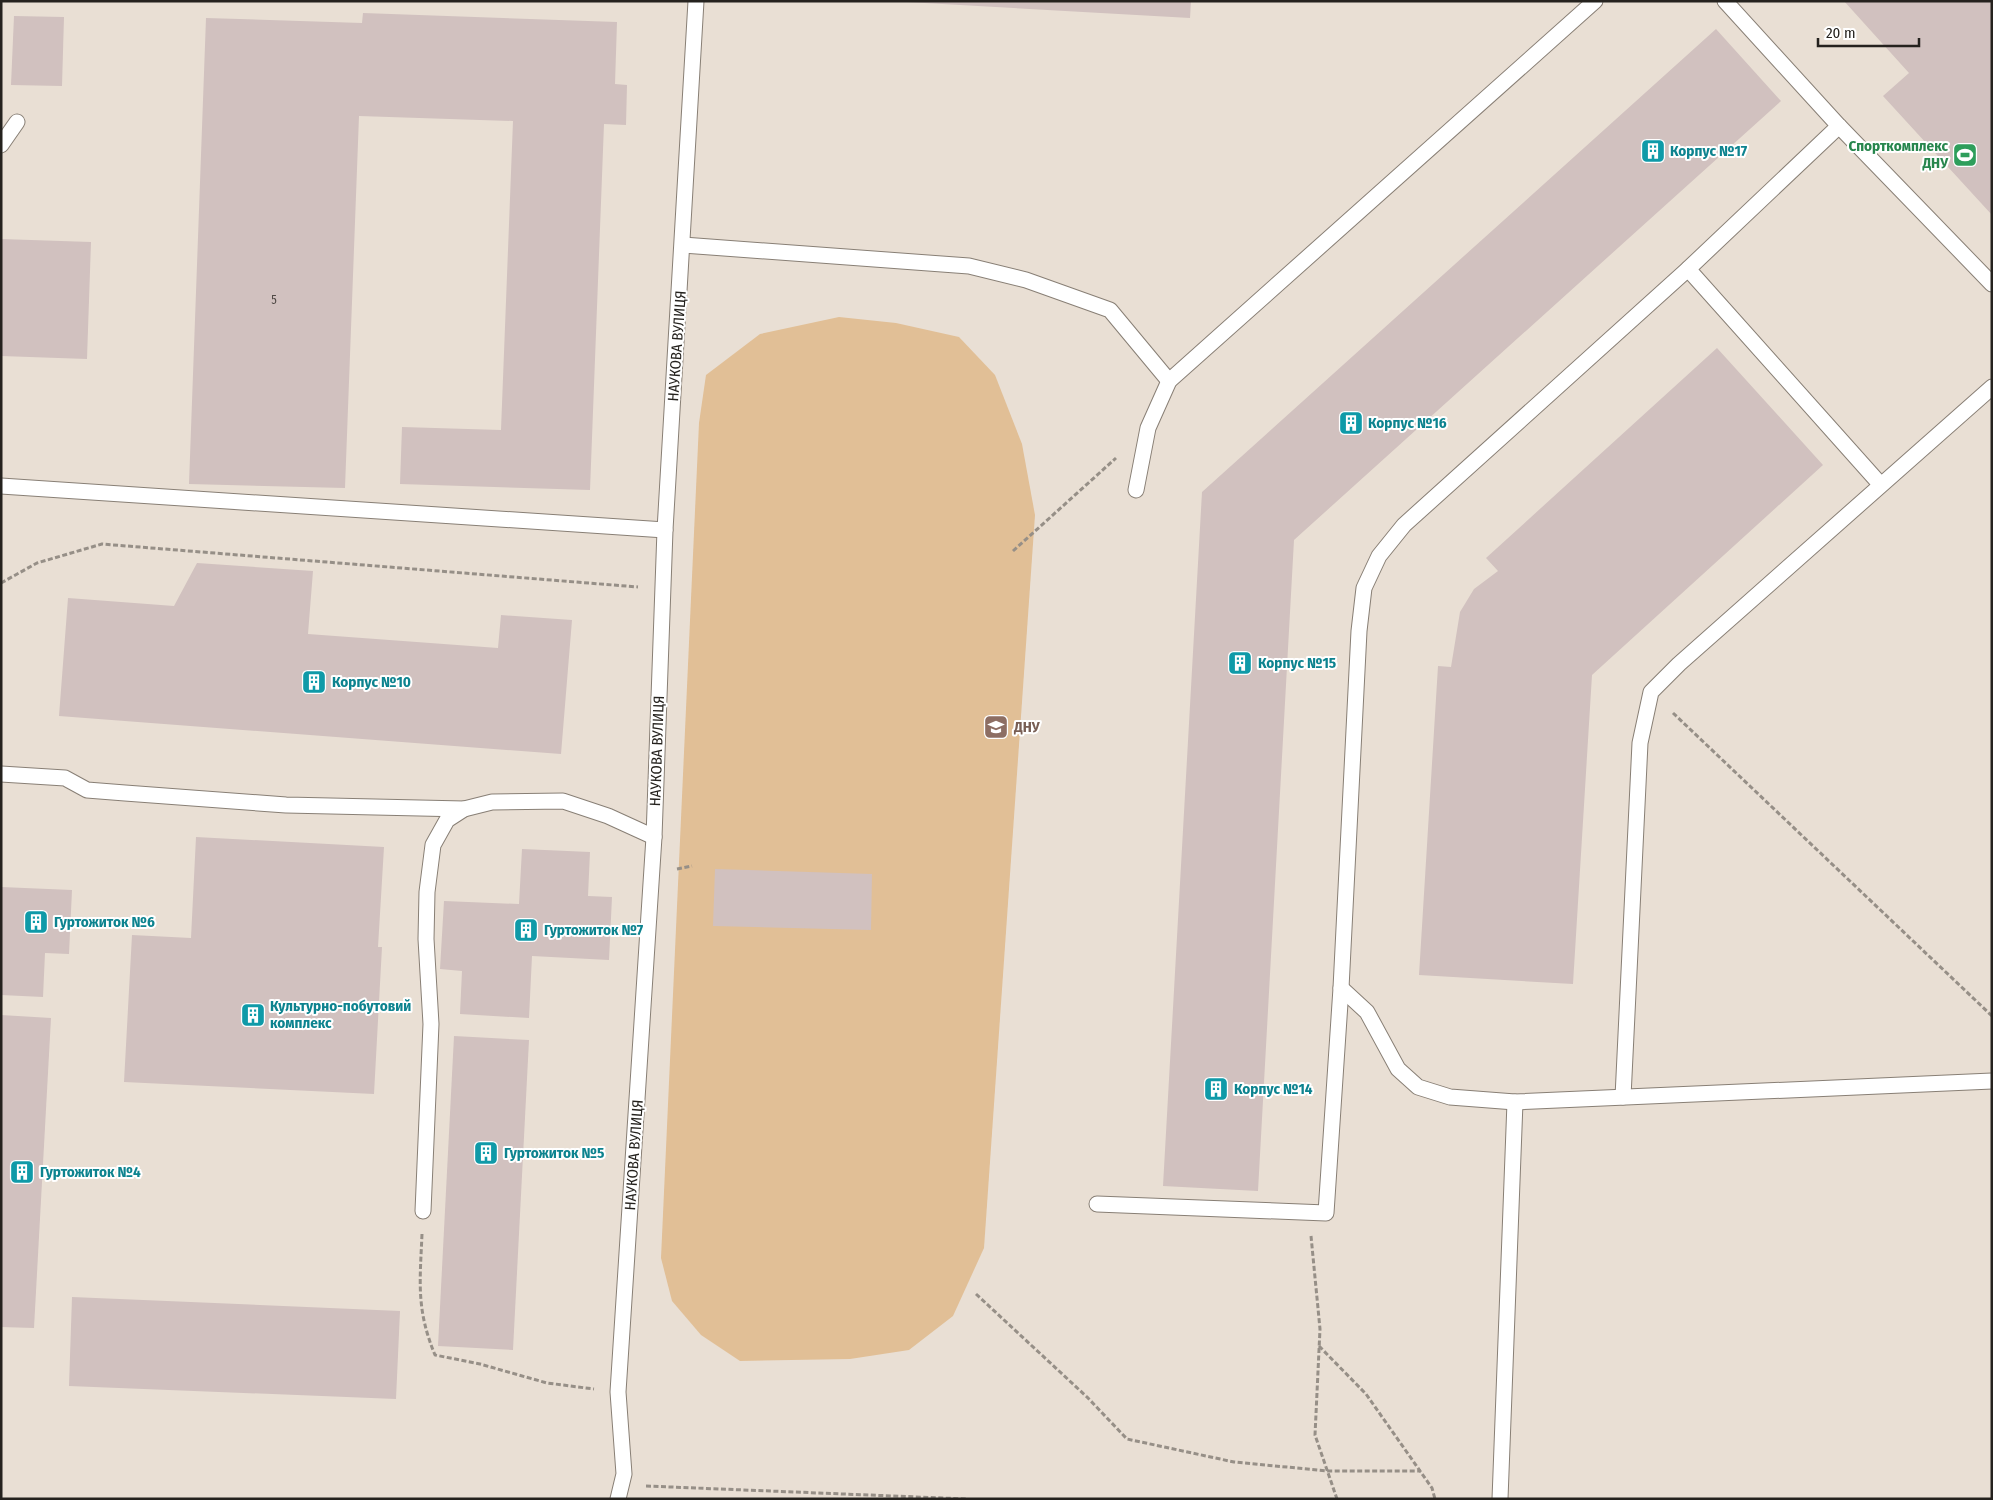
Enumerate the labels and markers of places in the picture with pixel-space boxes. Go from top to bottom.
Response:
place label: Спорткомплекс ДНУ [1848,137,1949,172]
building icon: Корпус №17 [1640,138,1666,164]
place label: Корпус №17 [1670,142,1748,160]
sports icon: Спорткомплекс ДНУ [1952,142,1978,168]
building icon: Корпус №16 [1338,410,1364,436]
place label: Корпус №16 [1368,414,1447,432]
building icon: Корпус №15 [1227,650,1253,676]
place label: Корпус №15 [1258,654,1336,672]
building icon: Корпус №10 [301,669,327,695]
place label: Корпус №10 [332,673,411,691]
school or university icon: ДНУ [983,714,1009,740]
place label: ДНУ [1013,718,1041,736]
building icon: Гуртожиток №6 [23,909,49,935]
place label: Гуртожиток №6 [54,913,155,931]
building icon: Гуртожиток №7 [513,917,539,943]
place label: Гуртожиток №7 [544,921,644,939]
place label: Культурно-побутовий комплекс [270,997,411,1032]
building icon: Культурно-побутовий комплекс [240,1002,266,1028]
building icon: Корпус №14 [1203,1076,1229,1102]
place label: Корпус №14 [1234,1080,1313,1098]
building icon: Гуртожиток №5 [473,1140,499,1166]
place label: Гуртожиток №5 [504,1144,604,1162]
building icon: Гуртожиток №4 [9,1159,35,1185]
place label: Гуртожиток №4 [40,1163,141,1181]

